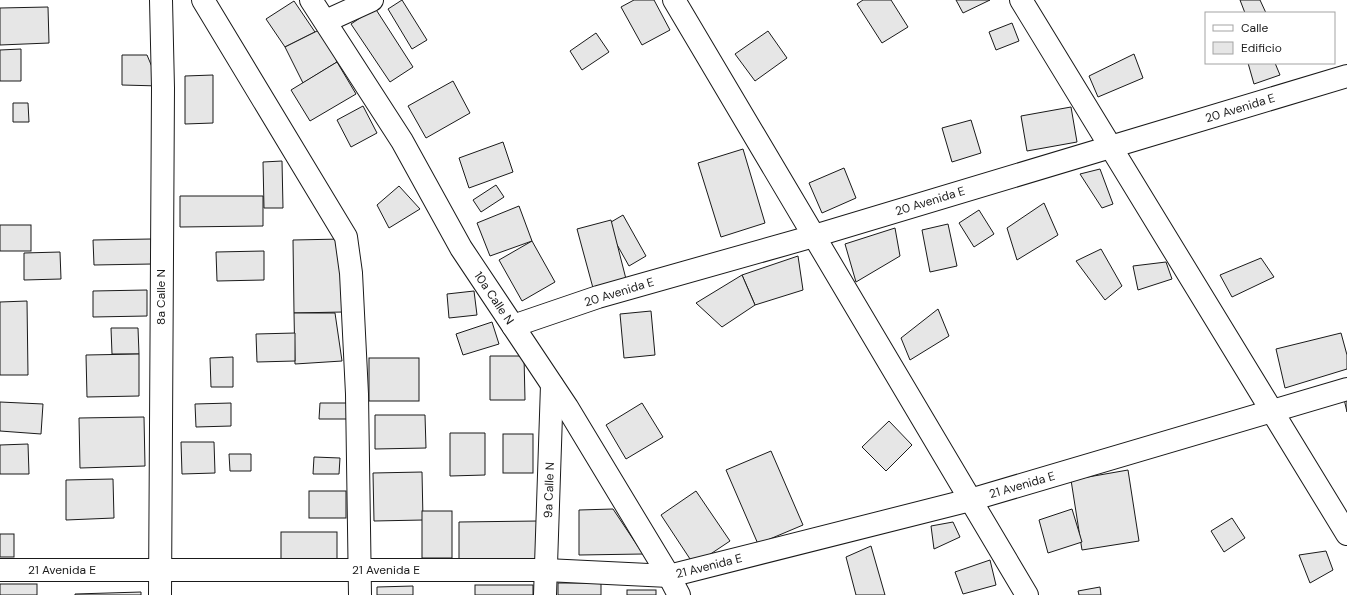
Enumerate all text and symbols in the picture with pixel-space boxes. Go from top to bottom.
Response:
legend [1205,12,1335,64]
text: Calle [1241,20,1268,36]
text: Edificio [1241,40,1282,56]
street label: 20 Avenida E [1203,90,1277,126]
street label: 20 Avenida E [893,183,967,219]
street label: 10a Calle N [470,268,518,328]
street label: 8a Calle N [153,269,169,325]
street label: 20 Avenida E [582,274,656,310]
street label: 9a Calle N [540,462,558,518]
street label: 21 Avenida E [987,468,1057,502]
street label: 21 Avenida E [674,550,744,582]
street label: 21 Avenida E [28,562,96,578]
street label: 21 Avenida E [352,562,420,578]

